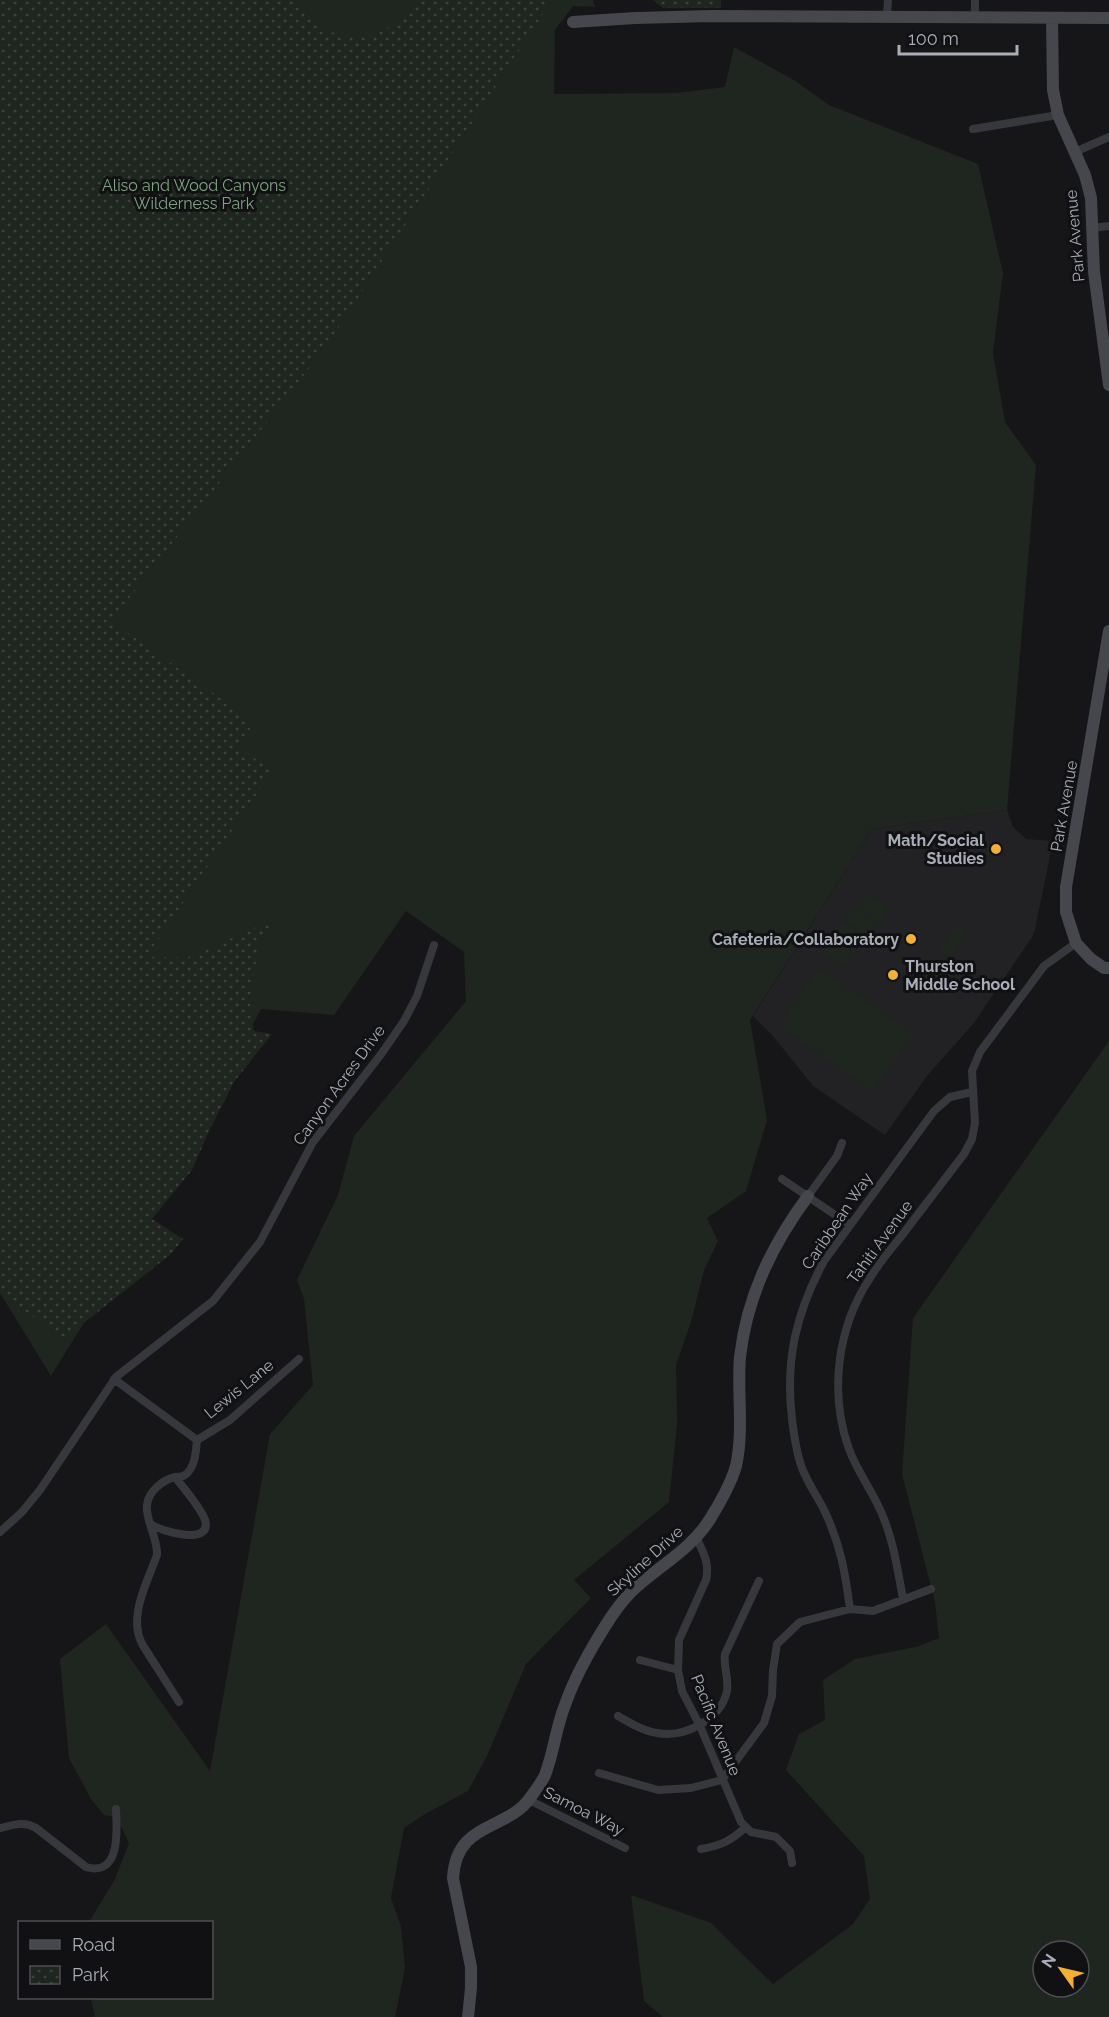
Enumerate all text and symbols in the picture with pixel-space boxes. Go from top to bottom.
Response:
scale bar [899,18,1018,56]
text: 100 m [908,28,959,49]
park label: Aliso and Wood Canyons Wilderness Park [102,176,286,213]
street label: Park Avenue [1062,189,1088,283]
street label: Park Avenue [1047,759,1081,853]
place label: Math/Social Studies [887,831,985,868]
marker: Math/Social Studies [989,842,1003,856]
place label: Cafeteria/Collaboratory [712,930,899,949]
marker: Cafeteria/Collaboratory [904,932,918,946]
place label: Thurston Middle School [905,957,1016,994]
marker: Thurston Middle School [886,968,900,982]
street label: Canyon Acres Drive [289,1021,389,1149]
street label: Caribbean Way [798,1169,877,1273]
street label: Tahiti Avenue [843,1197,917,1287]
street label: Lewis Lane [201,1355,277,1423]
street label: Skyline Drive [603,1522,687,1600]
street label: Pacific Avenue [687,1672,745,1778]
street label: Samoa Way [541,1783,628,1840]
legend [18,1921,213,1999]
text: Road [72,1934,115,1955]
north arrow [1031,1939,1091,1999]
text: N [1038,1951,1060,1971]
text: Park [72,1964,109,1985]

